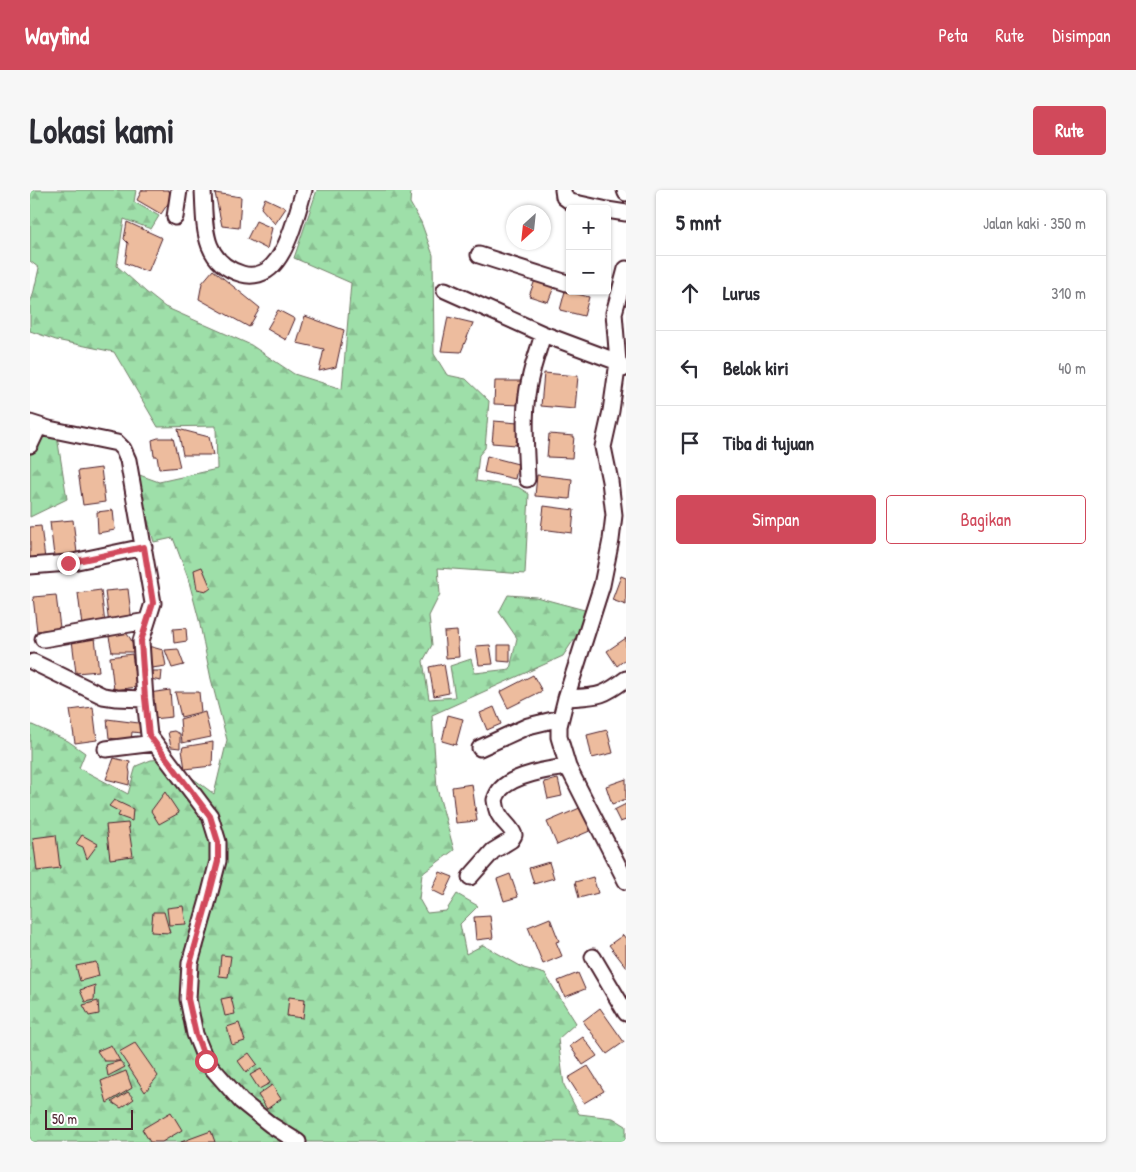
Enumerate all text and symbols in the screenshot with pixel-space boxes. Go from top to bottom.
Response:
text: Wayfind [25,19,89,51]
text: Peta [939,23,968,48]
text: Rute [996,23,1024,48]
text: Disimpan [1052,23,1111,48]
button: Rute [1033,106,1106,155]
text: Lokasi kami [30,107,175,154]
north arrow [506,205,551,250]
map controls [566,205,611,295]
button: + [566,205,611,250]
text: 5 mnt [676,208,721,237]
text: Jalan kaki · 350 m [983,212,1086,234]
button: − [566,250,611,295]
icon: ahead [676,279,704,307]
text: Lurus [723,280,760,306]
text: 310 m [1051,282,1086,304]
icon: left [676,354,704,382]
text: Belok kiri [723,355,789,381]
text: 40 m [1058,357,1086,379]
icon: arrive [676,429,704,457]
text: Tiba di tujuan [723,430,814,456]
button: Simpan [676,495,876,544]
button: Bagikan [886,495,1086,544]
route end [57,552,80,575]
route start [195,1050,218,1073]
scale bar [45,1107,132,1130]
text: 50 m [52,1109,77,1128]

